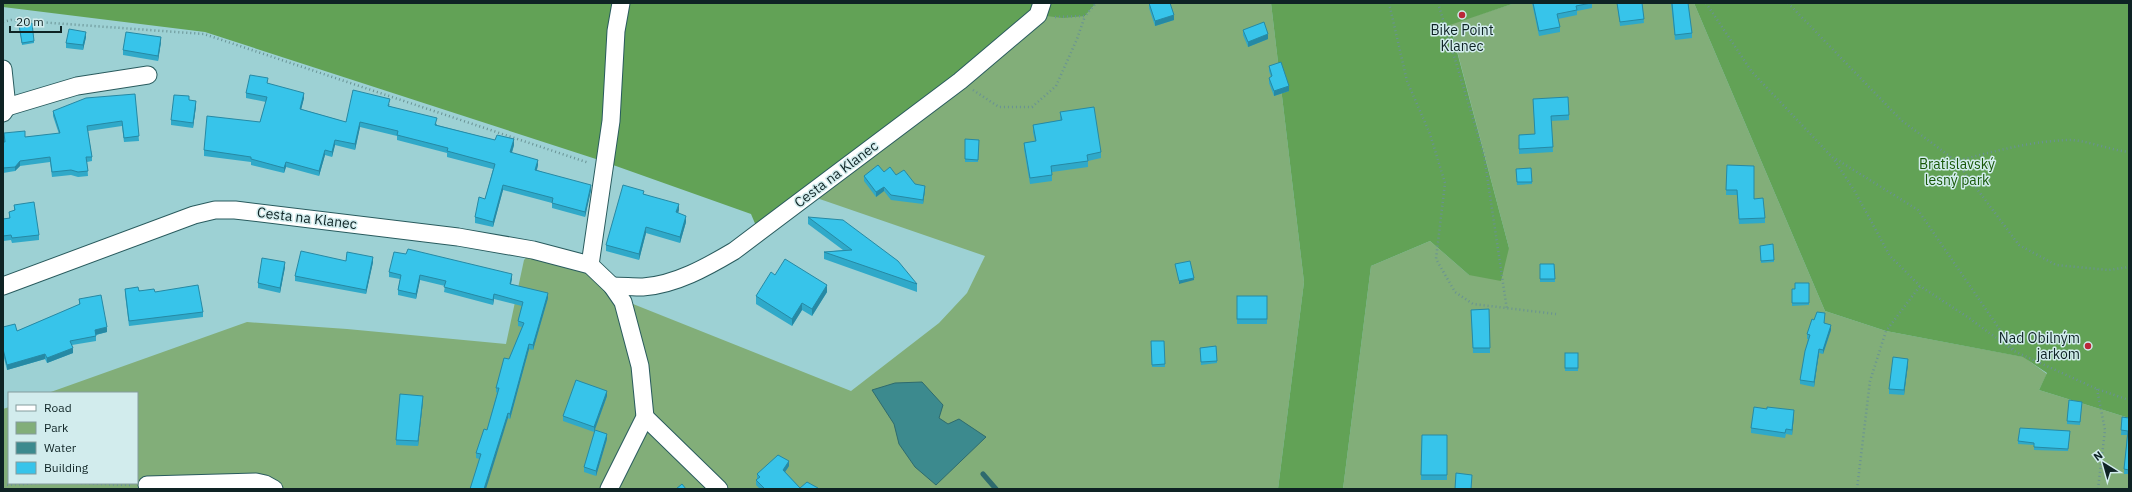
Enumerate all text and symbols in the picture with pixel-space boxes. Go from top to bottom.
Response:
scale bar [10,8,61,34]
marker: Bike Point Klanec [1457,10,1467,20]
text: 20 m [16,14,44,29]
place label: Bike Point Klanec [1430,21,1494,55]
street label: Cesta na Klanec [791,137,881,211]
park label: Bratislavský lesný park [1919,155,1995,189]
street label: Cesta na Klanec [256,203,358,233]
place label: Nad Obilným jarkom [1999,329,2080,363]
marker: Nad Obilným jarkom [2083,341,2093,351]
legend [8,392,138,484]
text: Road [44,400,72,415]
text: Park [44,420,69,435]
text: Water [44,440,77,455]
north arrow [2084,444,2124,484]
text: N [2091,448,2105,464]
text: Building [44,460,89,475]

